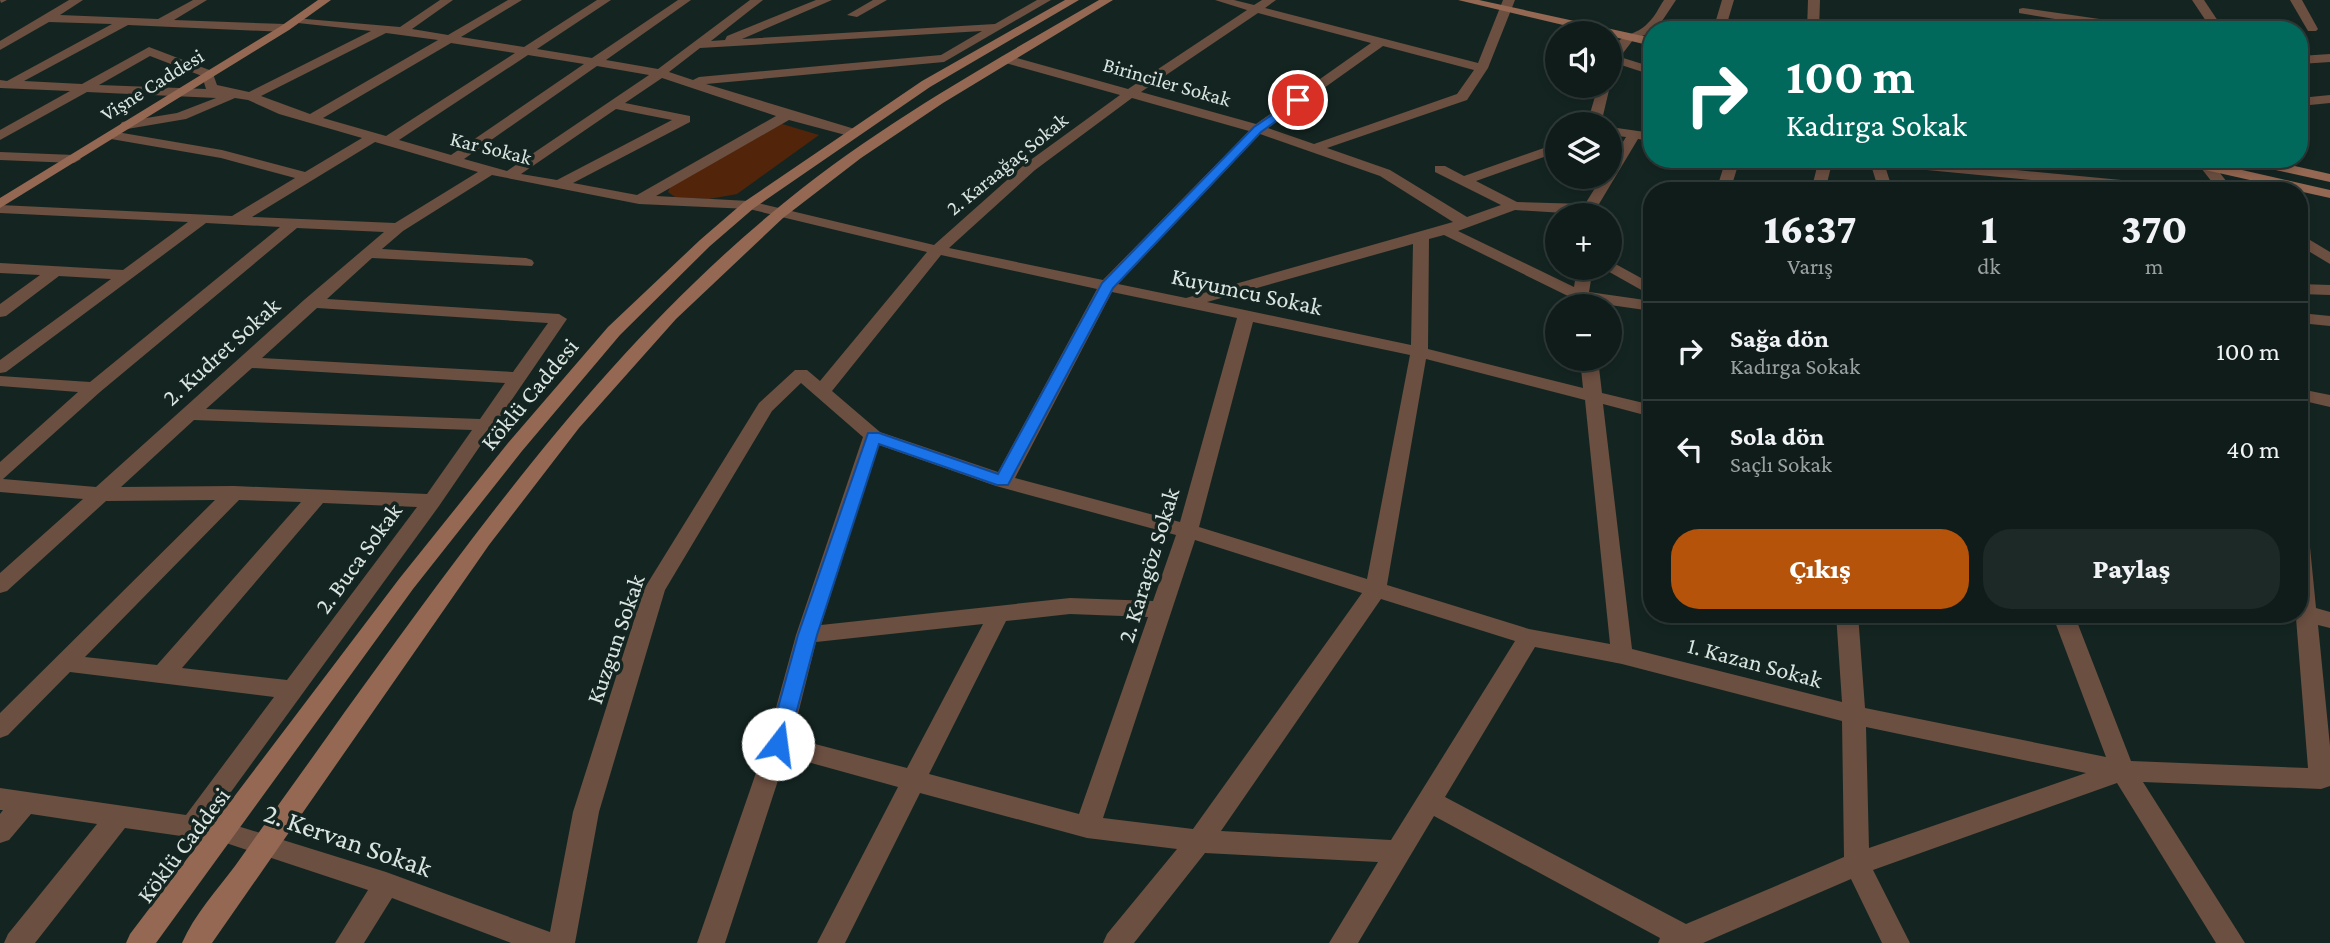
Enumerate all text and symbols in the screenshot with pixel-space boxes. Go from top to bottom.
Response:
map controls [1545,21,1622,371]
button: sound [1545,21,1622,98]
street label: Vişne Caddesi [96,44,208,126]
icon: right [1671,49,1762,140]
text: 100 m [1786,49,1915,104]
street label: Birinciler Sokak [1100,52,1234,112]
pin [1268,70,1328,130]
icon: arrive [1279,81,1317,119]
text: Kadırga Sokak [1786,107,1967,143]
street label: 2. Karaağaç Sokak [941,108,1073,220]
button: layers [1545,112,1622,189]
street label: Kar Sokak [448,126,534,170]
button: + [1545,203,1622,280]
text: 16:37 [1764,205,1857,252]
text: 1 [1981,205,1997,252]
text: 370 [2121,205,2187,252]
text: Varış [1787,253,1833,279]
text: dk [1977,253,2000,279]
text: m [2145,253,2163,279]
street label: Kuyumcu Sokak [1169,262,1325,320]
street label: 2. Kudret Sokak [157,291,286,411]
button: − [1545,294,1622,371]
text: Sağa dön [1730,324,1829,353]
icon: right [1671,332,1709,370]
street label: Köklü Caddesi [475,333,583,455]
text: 100 m [2216,337,2280,366]
text: Kadırga Sokak [1730,353,1860,379]
text: Sola dön [1730,422,1824,451]
icon: left [1671,430,1709,468]
text: 40 m [2226,435,2280,464]
text: Saçlı Sokak [1730,451,1832,477]
street label: 2. Karagöz Sokak [1112,484,1185,646]
street label: 2. Buca Sokak [309,497,407,618]
button: Çıkış [1671,529,1969,609]
button: Paylaş [1983,529,2280,609]
street label: Kuzgun Sokak [580,570,650,707]
street label: 1. Kazan Sokak [1685,631,1826,693]
position arrow [741,707,815,781]
street label: Köklü Caddesi [131,782,235,908]
street label: 2. Kervan Sokak [260,797,437,883]

